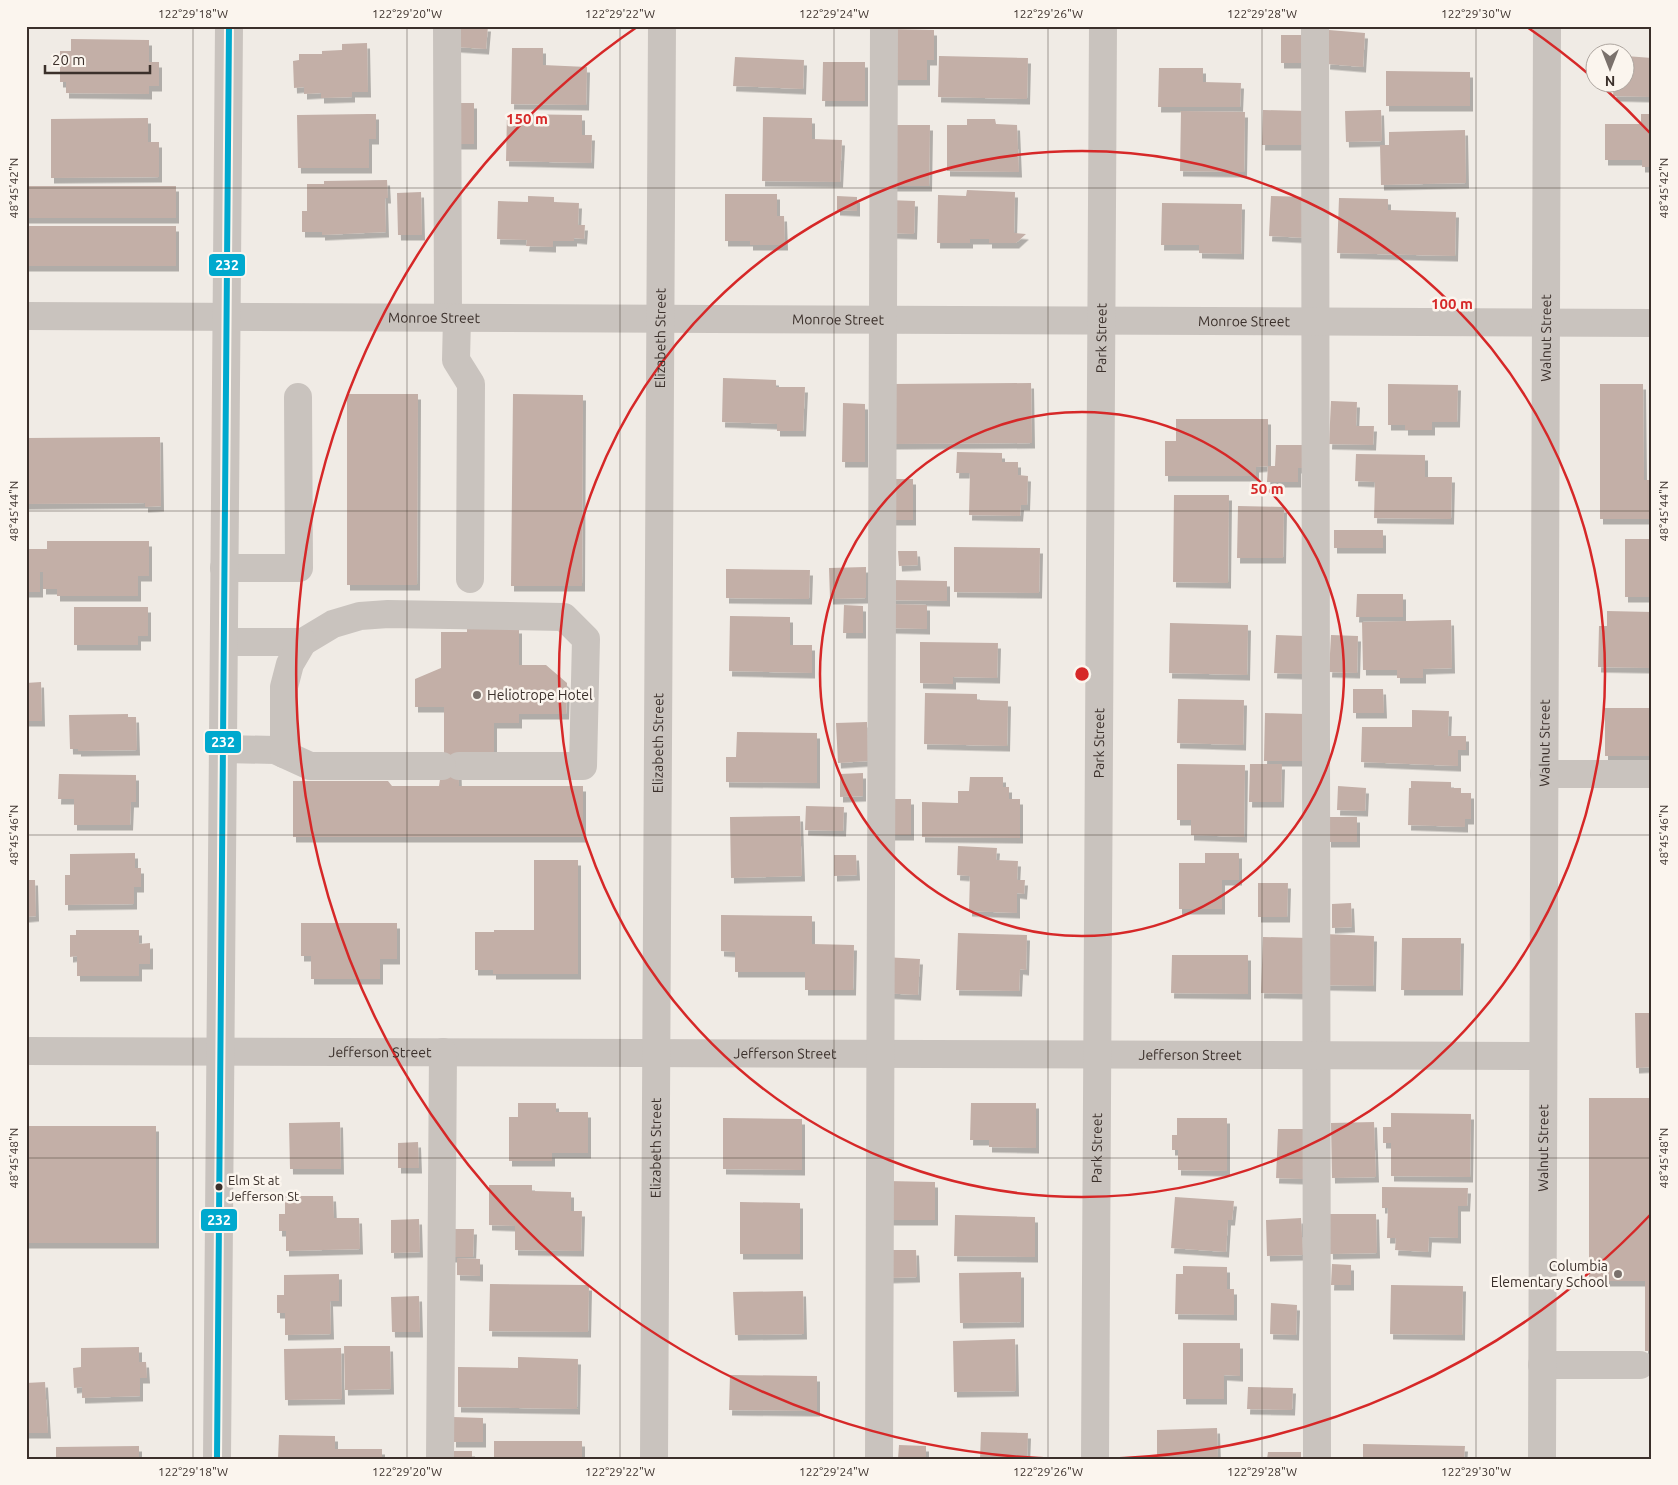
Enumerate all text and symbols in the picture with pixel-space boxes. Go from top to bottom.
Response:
text: 122°29'18"W [158,7,228,20]
text: 122°29'20"W [372,7,442,20]
text: 122°29'22"W [585,7,655,20]
text: 122°29'24"W [799,7,869,20]
text: 122°29'26"W [1013,7,1083,20]
text: 122°29'28"W [1227,7,1297,20]
text: 122°29'30"W [1441,7,1511,20]
scale bar [45,42,150,74]
north arrow [1586,42,1636,92]
text: 20 m [52,51,85,68]
text: N [1605,73,1615,89]
text: 150 m [506,110,548,127]
text: 48°45'42"N [7,158,20,218]
text: 48°45'42"N [1657,158,1670,218]
line badge: 232 [208,253,246,277]
text: 232 [215,257,239,273]
street label: Elizabeth Street [652,287,669,388]
street label: Walnut Street [1538,294,1554,382]
text: 100 m [1431,295,1473,312]
street label: Park Street [1093,302,1109,373]
street label: Monroe Street [388,310,480,326]
street label: Monroe Street [792,311,884,328]
street label: Monroe Street [1198,313,1290,329]
text: 50 m [1250,480,1284,497]
text: 48°45'44"N [7,481,20,541]
text: 48°45'44"N [1657,481,1670,541]
centre of rings [1073,665,1091,683]
place label: Heliotrope Hotel [487,687,593,703]
marker: Heliotrope Hotel [471,689,483,701]
street label: Elizabeth Street [650,692,666,793]
street label: Walnut Street [1536,699,1553,787]
street label: Park Street [1091,707,1107,778]
line badge: 232 [204,730,242,754]
text: 232 [211,734,235,750]
text: 48°45'46"N [7,805,20,865]
text: 48°45'46"N [1657,805,1670,865]
street label: Jefferson Street [328,1044,432,1060]
street label: Jefferson Street [733,1045,837,1062]
street label: Jefferson Street [1138,1047,1242,1063]
street label: Elizabeth Street [647,1097,664,1198]
street label: Walnut Street [1535,1104,1551,1192]
street label: Park Street [1089,1112,1105,1183]
text: 48°45'48"N [7,1128,20,1188]
text: 48°45'48"N [1657,1128,1670,1188]
place label: Elm St at Jefferson St [228,1173,299,1203]
marker: Elm St at Jefferson St [214,1182,224,1192]
line badge: 232 [200,1208,238,1232]
text: 232 [207,1212,231,1228]
place label: Columbia Elementary School [1491,1258,1608,1290]
marker: Columbia Elementary School [1612,1268,1624,1280]
text: 122°29'18"W [158,1465,228,1478]
text: 122°29'20"W [372,1465,442,1478]
text: 122°29'22"W [585,1465,655,1478]
text: 122°29'24"W [799,1465,869,1478]
text: 122°29'26"W [1013,1465,1083,1478]
text: 122°29'28"W [1227,1465,1297,1478]
text: 122°29'30"W [1441,1465,1511,1478]

